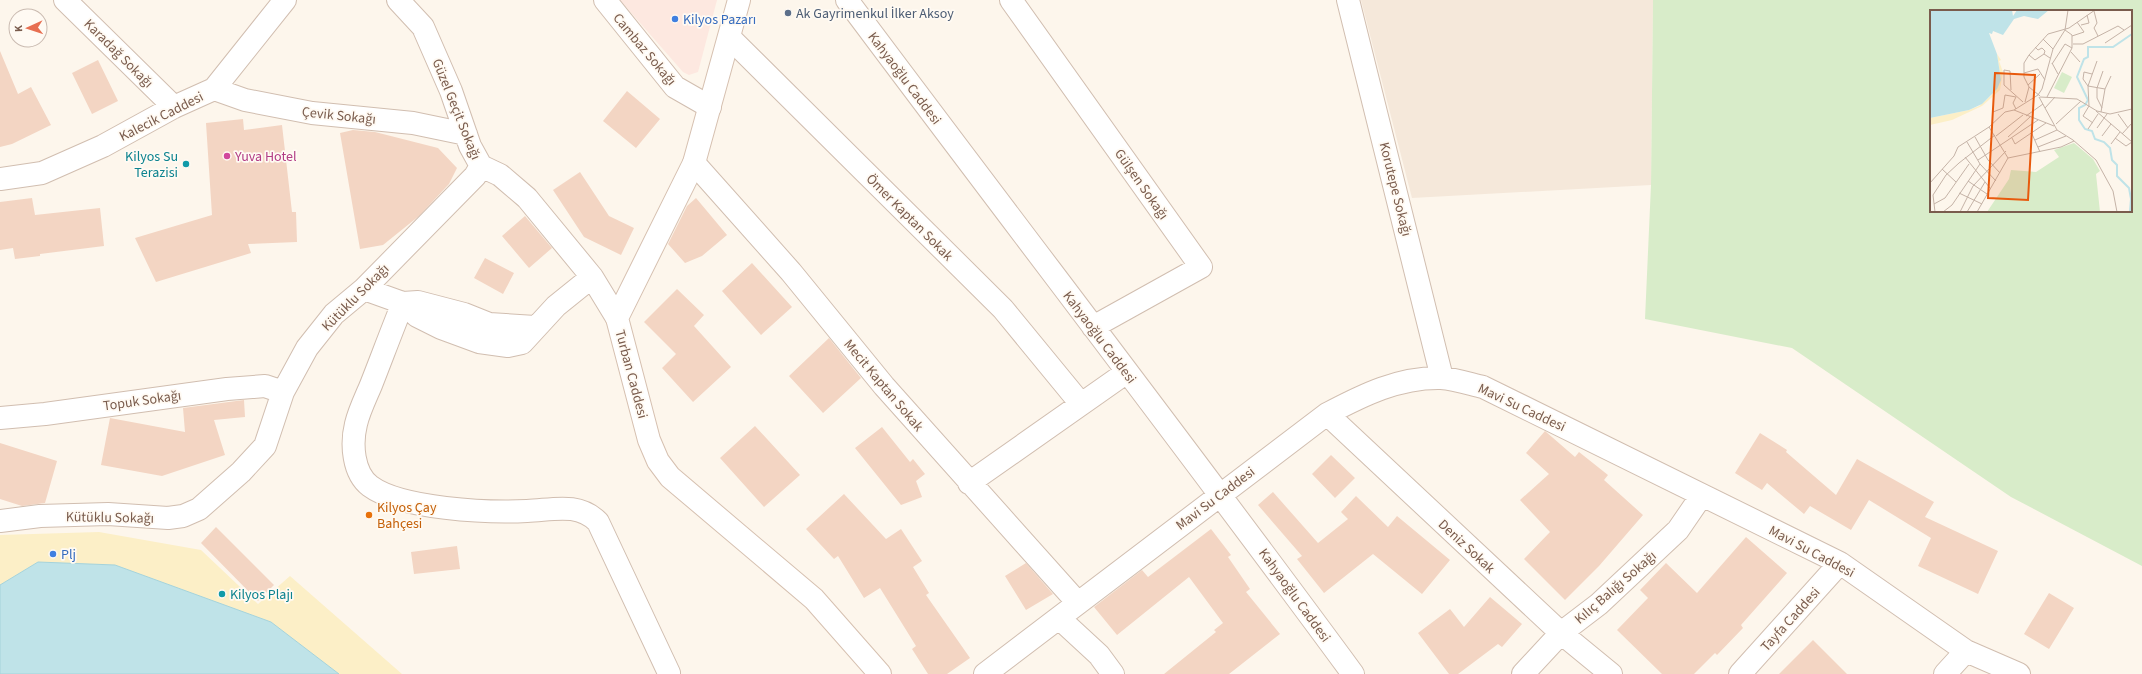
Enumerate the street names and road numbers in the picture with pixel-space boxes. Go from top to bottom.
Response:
street label: Cambaz Sokağı [608,9,681,90]
street label: Karadağ Sokağı [79,15,157,93]
street label: Kahyaoğlu Caddesi [863,28,946,129]
street label: Güzel Geçit Sokağı [427,56,486,163]
street label: Kalecik Caddesi [116,87,207,147]
street label: Çevik Sokağı [301,102,377,130]
street label: Korutepe Sokağı [1374,140,1416,238]
street label: Gülşen Sokağı [1109,145,1173,224]
street label: Ömer Kaptan Sokak [861,170,957,266]
street label: Kütüklu Sokağı [317,259,394,336]
street label: Kahyaoğlu Caddesi [1058,287,1141,388]
street label: Turban Caddesi [610,328,653,421]
street label: Mecit Kaptan Sokak [839,335,928,436]
street label: Mavi Su Caddesi [1474,379,1569,437]
street label: Topuk Sokağı [102,386,183,416]
street label: Mavi Su Caddesi [1172,462,1259,535]
street label: Kütüklu Sokağı [66,507,154,529]
street label: Deniz Sokak [1433,515,1499,578]
street label: Mavi Su Caddesi [1765,521,1858,583]
street label: Kahyaoğlu Caddesi [1253,545,1335,647]
street label: Kılıç Balığı Sokağı [1570,546,1661,629]
street label: Tayfa Caddesi [1756,583,1825,656]

